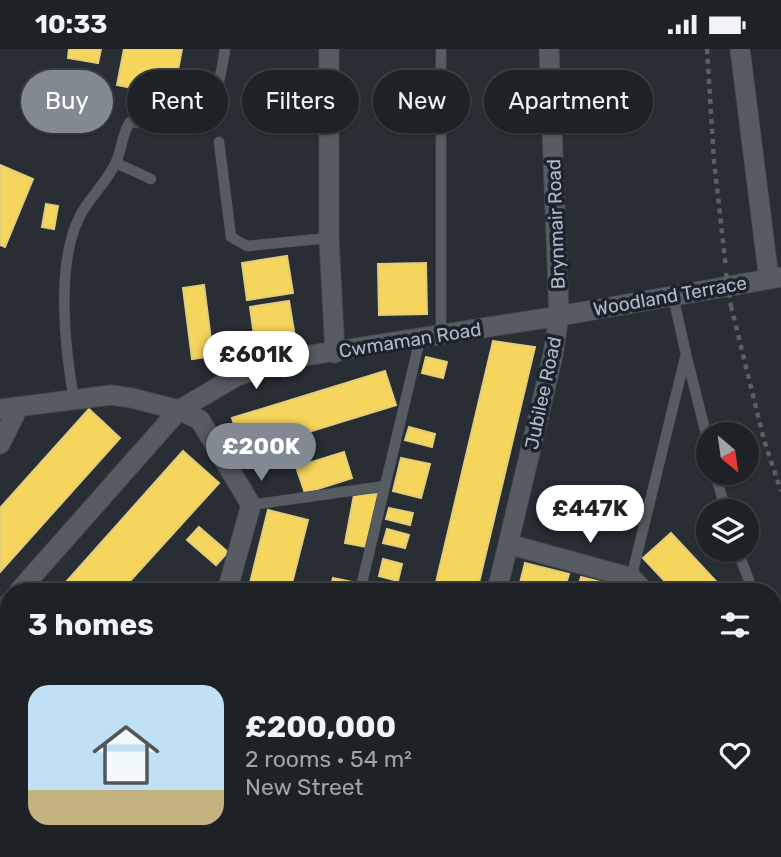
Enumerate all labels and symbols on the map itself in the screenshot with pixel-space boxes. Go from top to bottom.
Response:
street label: Brynmair Road [542,158,570,290]
street label: Woodland Terrace [591,271,749,321]
street label: Cwmaman Road [337,317,483,363]
pin: £601K [207,331,305,391]
street label: Jubilee Road [520,334,566,452]
north arrow [696,422,760,485]
pin: £200K [212,423,310,483]
pin: £447K [541,485,639,545]

